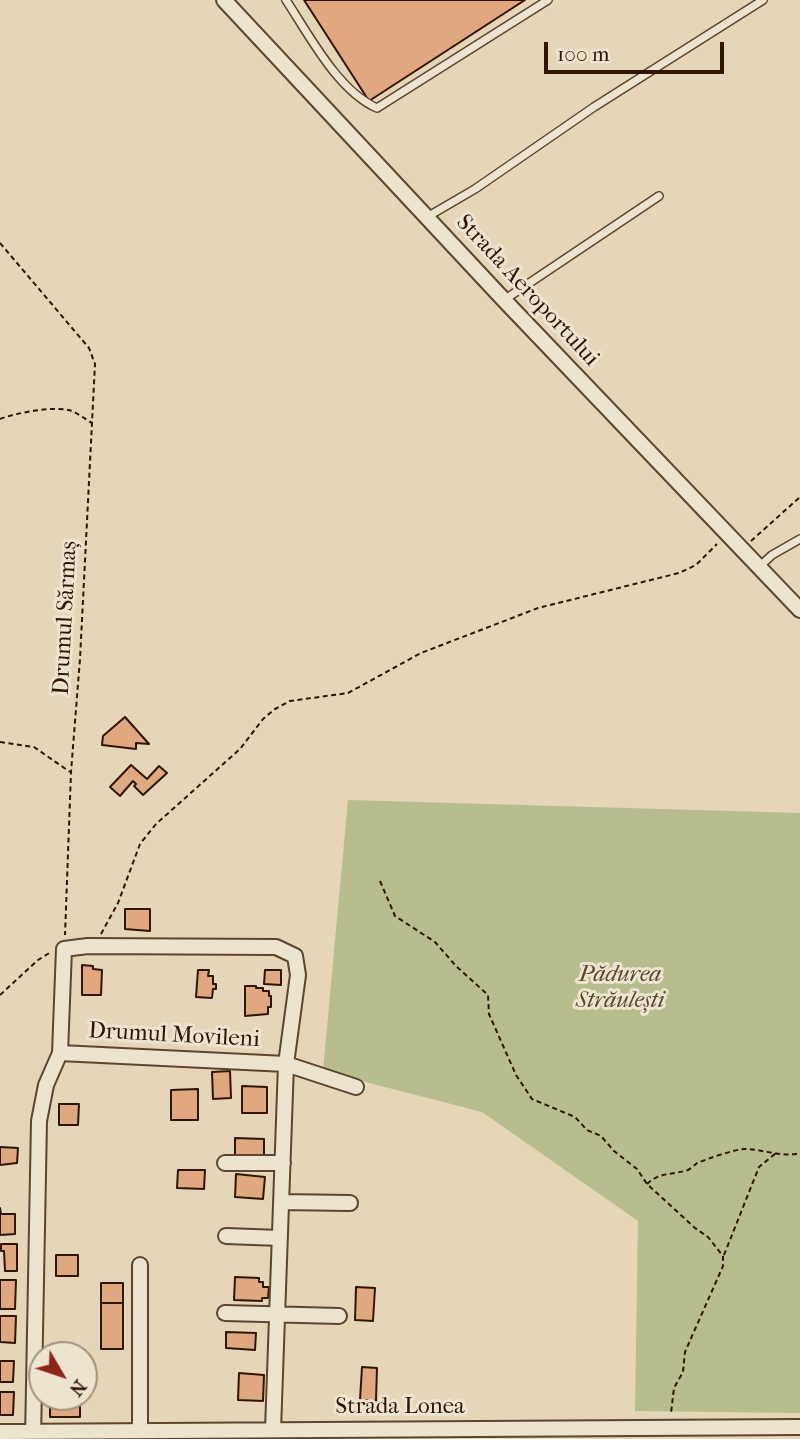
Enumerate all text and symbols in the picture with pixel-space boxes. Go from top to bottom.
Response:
scale bar [548,28,728,72]
text: 100 m [557,42,610,66]
street label: Strada Aeroportului [450,209,604,373]
street label: Drumul Sărmaș [48,540,84,696]
park label: Pădurea Străulești [576,961,664,1015]
street label: Drumul Movileni [88,1018,260,1054]
north arrow [28,1341,98,1411]
text: N [65,1375,91,1400]
street label: Strada Lonea [335,1393,465,1421]

